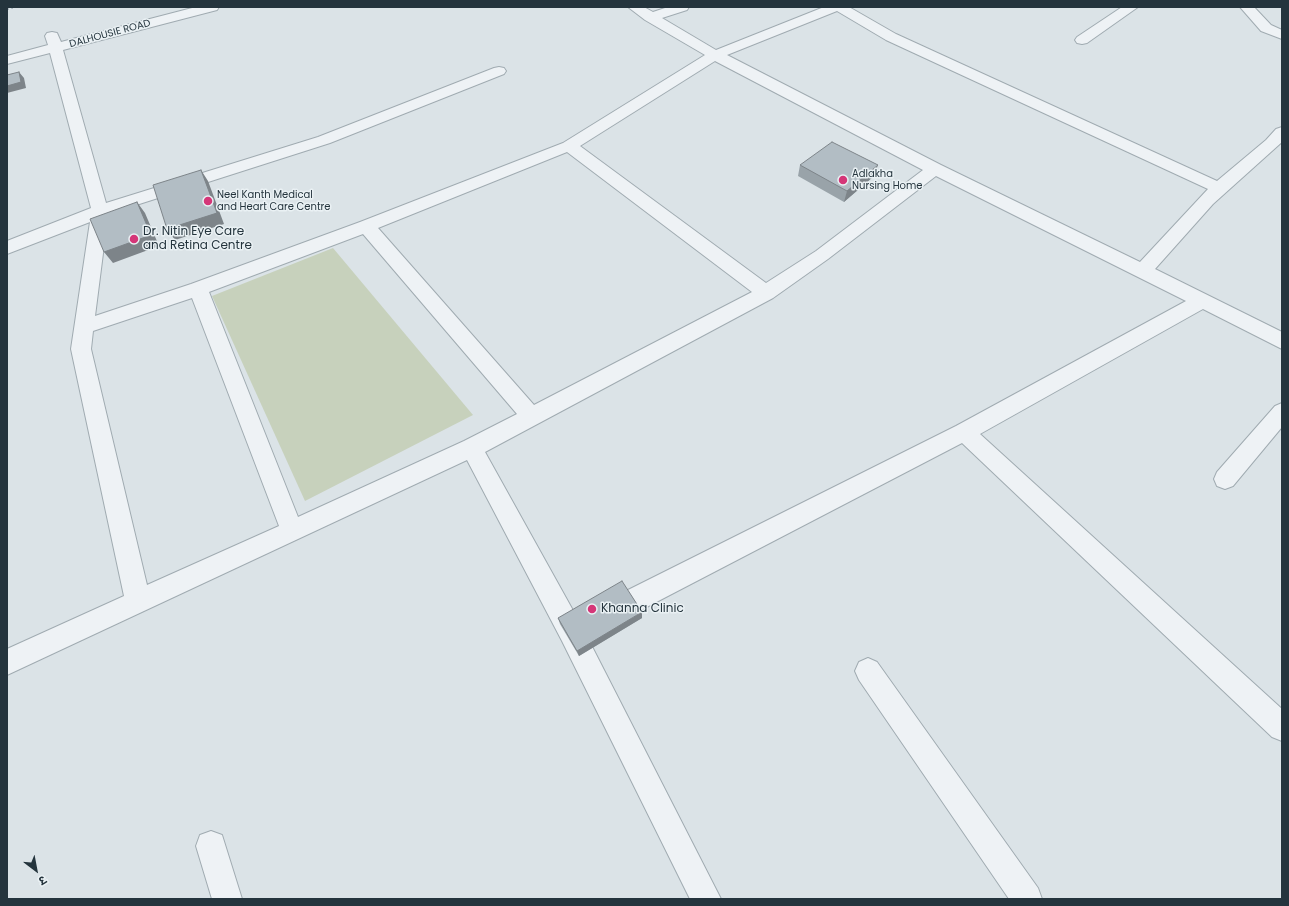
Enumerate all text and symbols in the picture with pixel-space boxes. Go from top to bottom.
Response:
street label: DALHOUSIE ROAD [68,17,152,51]
place label: Adlakha Nursing Home [852,168,922,192]
marker: Adlakha Nursing Home [837,174,849,186]
place label: Neel Kanth Medical and Heart Care Centre [217,189,330,212]
marker: Neel Kanth Medical and Heart Care Centre [202,195,214,207]
place label: Dr. Nitin Eye Care and Retina Centre [143,225,252,253]
marker: Dr. Nitin Eye Care and Retina Centre [128,233,140,245]
place label: Khanna Clinic [601,602,684,616]
marker: Khanna Clinic [586,603,598,615]
north arrow [16,850,56,890]
text: उ [35,872,49,889]

